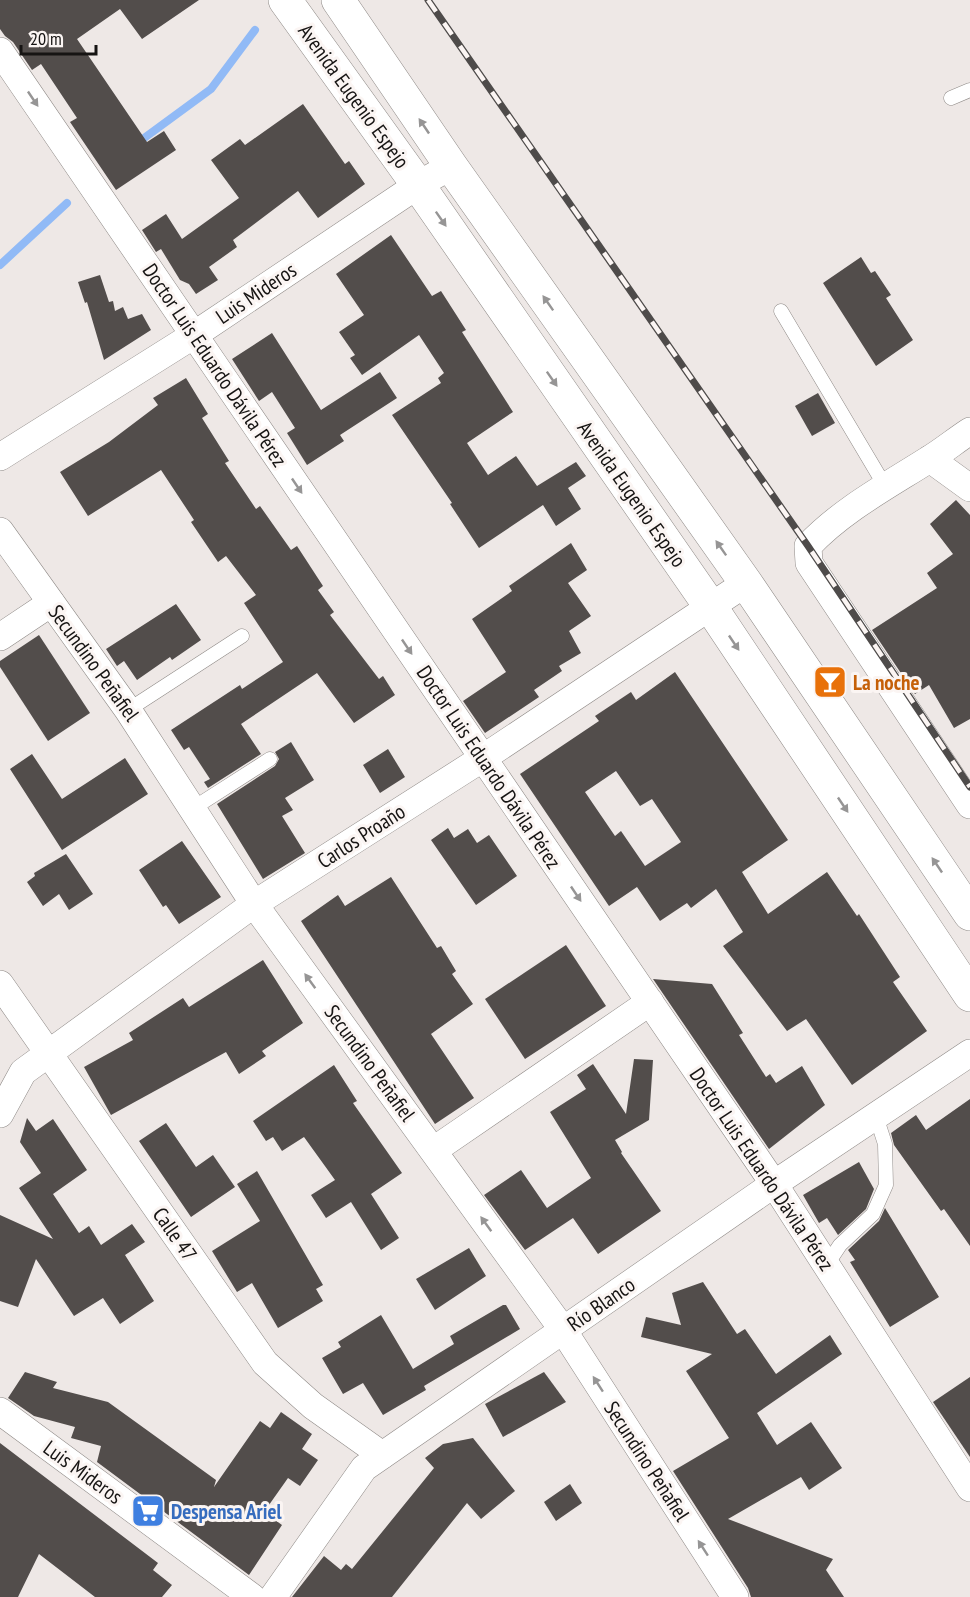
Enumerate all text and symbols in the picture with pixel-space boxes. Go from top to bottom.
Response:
scale bar [21,18,96,56]
street label: Avenida Eugenio Espejo [292,18,416,174]
text: 20 m [30,27,62,50]
one-way arrow [27,91,39,107]
one-way arrow [419,118,430,134]
one-way arrow [435,210,447,226]
street label: Luis Mideros [211,256,301,330]
street label: Doctor Luis Eduardo Dávila Pérez [137,258,293,472]
one-way arrow [543,295,554,311]
one-way arrow [546,370,558,386]
street label: Avenida Eugenio Espejo [571,416,693,572]
one-way arrow [291,478,302,494]
one-way arrow [715,540,727,556]
street label: Secundino Peñafiel [43,599,145,727]
one-way arrow [729,635,740,651]
one-way arrow [401,639,412,655]
street label: Doctor Luis Eduardo Dávila Pérez [411,660,567,874]
bar icon: La noche [812,664,848,700]
place label: La noche [853,669,919,696]
one-way arrow [837,797,848,813]
street label: Carlos Proaño [312,798,410,874]
one-way arrow [931,858,943,874]
one-way arrow [570,886,582,902]
one-way arrow [304,974,316,990]
street label: Secundino Peñafiel [319,999,421,1127]
street label: Doctor Luis Eduardo Dávila Pérez [684,1062,840,1276]
street label: Calle 47 [147,1202,203,1266]
one-way arrow [481,1216,493,1231]
street label: Río Blanco [562,1271,640,1337]
one-way arrow [592,1376,603,1392]
street label: Secundino Peñafiel [598,1396,696,1526]
street label: Luis Mideros [38,1434,128,1510]
supermarket icon: Despensa Ariel [130,1493,166,1529]
place label: Despensa Ariel [171,1498,282,1525]
one-way arrow [698,1540,709,1556]

